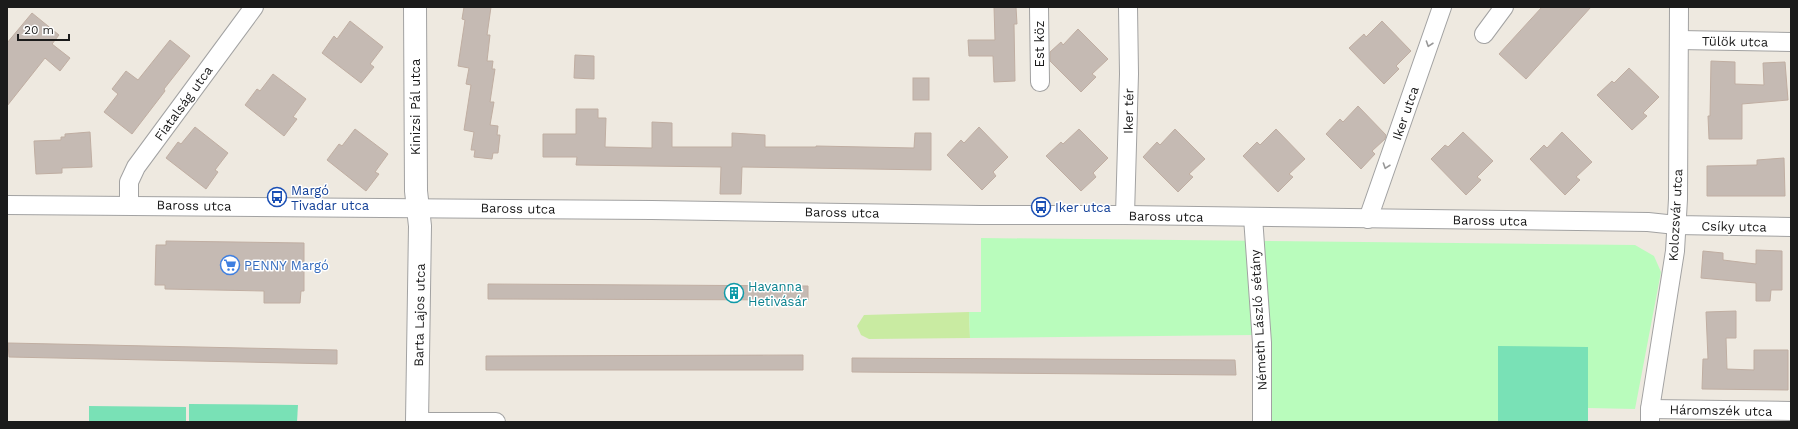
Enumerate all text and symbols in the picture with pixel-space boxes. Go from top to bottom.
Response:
scale bar [18,16,69,42]
street label: Est köz [1032,21,1047,67]
text: 20 m [24,23,54,37]
street label: Tülök utca [1702,33,1769,50]
one-way arrow [1426,40,1434,47]
street label: Kinizsi Pál utca [408,58,423,155]
street label: Fiatalság utca [151,62,216,144]
street label: Iker utca [1389,84,1422,142]
street label: Iker tér [1121,88,1136,134]
one-way arrow [1383,163,1391,170]
street label: Kolozsvár utca [1666,168,1685,262]
place label: Margó Tivadar utca [291,183,370,213]
bus stop icon: Margó Tivadar utca [266,186,288,208]
bus stop icon: Iker utca [1030,196,1052,218]
street label: Baross utca [156,197,232,214]
street label: Baross utca [480,200,556,217]
place label: Iker utca [1055,200,1112,215]
street label: Baross utca [804,204,880,221]
street label: Baross utca [1128,208,1204,225]
street label: Baross utca [1452,212,1528,229]
street label: Csíky utca [1701,218,1768,235]
street label: Németh László sétány [1247,249,1270,391]
supermarket icon: PENNY Margó [219,254,241,276]
place label: PENNY Margó [244,258,329,273]
street label: Barta Lajos utca [411,263,428,367]
place label: Havanna Hetivásár [748,279,807,309]
building icon: Havanna Hetivásár [723,282,745,304]
street label: Háromszék utca [1669,402,1773,419]

